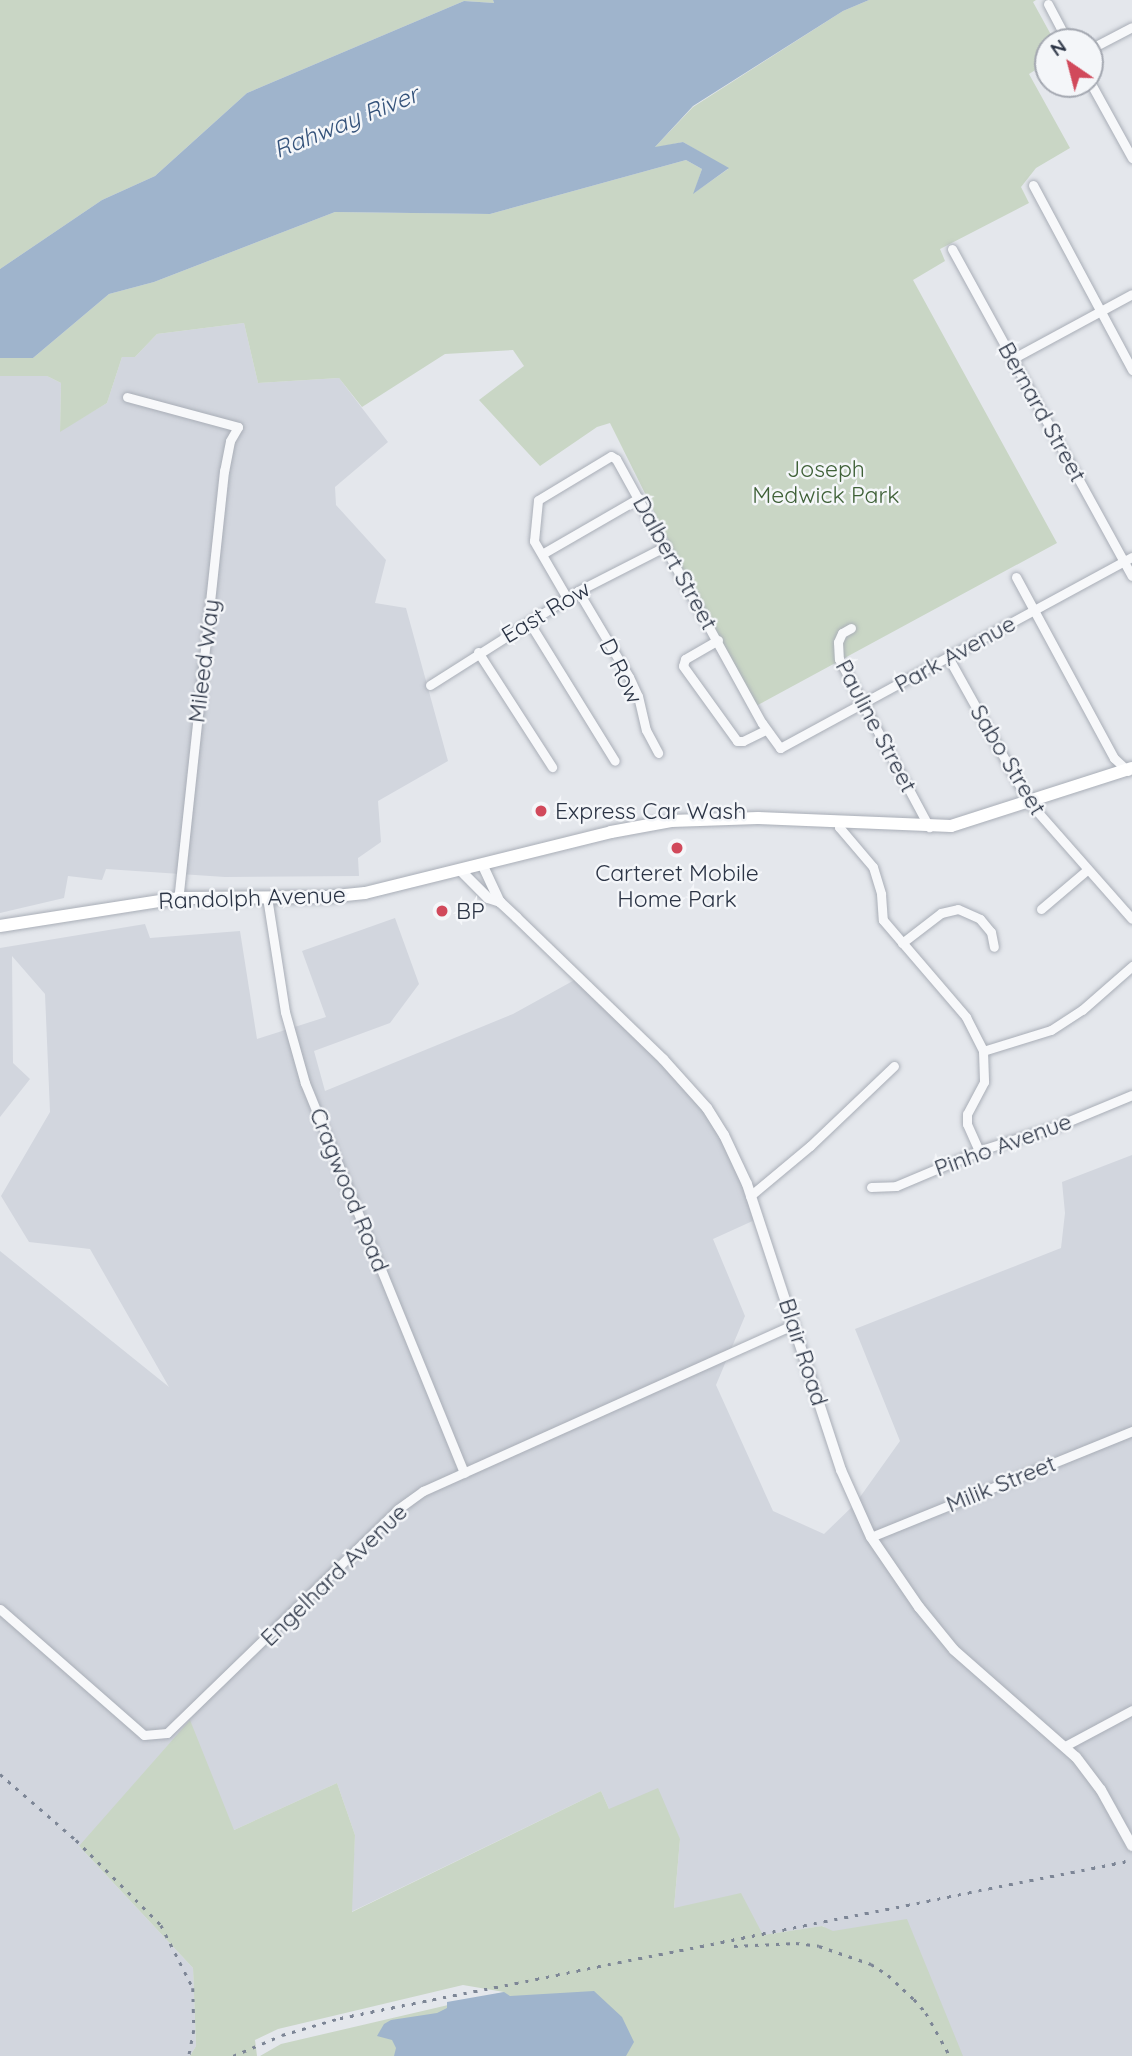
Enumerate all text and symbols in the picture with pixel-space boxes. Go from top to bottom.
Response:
north arrow [1034,28,1104,98]
text: N [1045,34,1071,61]
water label: Rahway River [269,80,423,164]
street label: Bernard Street [992,337,1092,487]
park label: Joseph Medwick Park [752,455,900,509]
street label: Dalbert Street [627,491,723,635]
street label: East Row [497,575,595,649]
street label: Mileed Way [183,598,225,724]
street label: Park Avenue [890,610,1020,698]
street label: D Row [593,634,649,708]
street label: Pauline Street [830,655,922,797]
street label: Sabo Street [964,700,1052,820]
place label: Express Car Wash [555,797,746,825]
marker: Express Car Wash [533,803,549,819]
marker: Carteret Mobile Home Park [669,840,685,856]
place label: Carteret Mobile Home Park [595,859,759,913]
street label: Randolph Avenue [158,881,346,915]
place label: BP [456,897,485,925]
marker: BP [434,903,450,919]
street label: Cragwood Road [304,1104,394,1276]
street label: Pinho Avenue [931,1107,1075,1183]
street label: Blair Road [773,1295,833,1409]
street label: Milik Street [942,1450,1060,1518]
street label: Engelhard Avenue [255,1498,413,1652]

